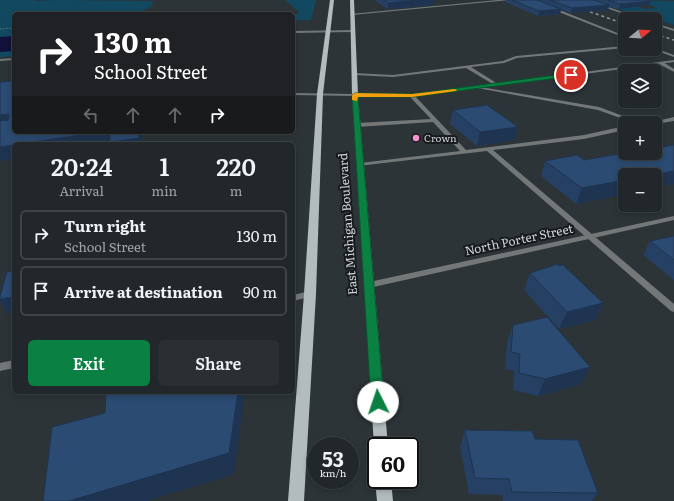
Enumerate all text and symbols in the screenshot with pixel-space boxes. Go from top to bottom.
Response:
north arrow [618,12,662,56]
map controls [618,12,662,212]
text: 130 m [94,20,172,62]
icon: right [28,28,80,80]
text: School Street [94,58,207,85]
pin [554,58,588,92]
icon: arrive [560,64,582,86]
button: layers [618,64,662,108]
icon: left [80,104,102,126]
icon: ahead [122,104,144,126]
icon: ahead [164,104,186,126]
icon: right [206,104,228,126]
button: + [618,116,662,160]
place label: Crown [424,130,457,145]
marker: Crown [411,133,421,143]
text: 20:24 [51,148,112,183]
text: 1 [159,148,169,183]
text: 220 [216,148,256,183]
street label: East Michigan Boulevard [333,152,361,296]
button: − [618,168,662,212]
text: Arrival [60,181,104,200]
text: min [152,181,177,200]
text: m [230,181,242,200]
text: Turn right [64,214,146,237]
street label: North Porter Street [463,219,575,259]
icon: right [30,224,52,246]
text: 130 m [237,224,277,247]
text: School Street [64,237,146,256]
icon: arrive [30,280,52,302]
text: Arrive at destination [64,280,223,303]
text: 90 m [243,280,277,303]
button: Exit [28,340,150,386]
button: Share [158,340,279,386]
position arrow [357,381,399,423]
speed limit sign: 60 [367,437,419,489]
text: 53 [322,443,344,473]
text: km/h [320,465,346,480]

